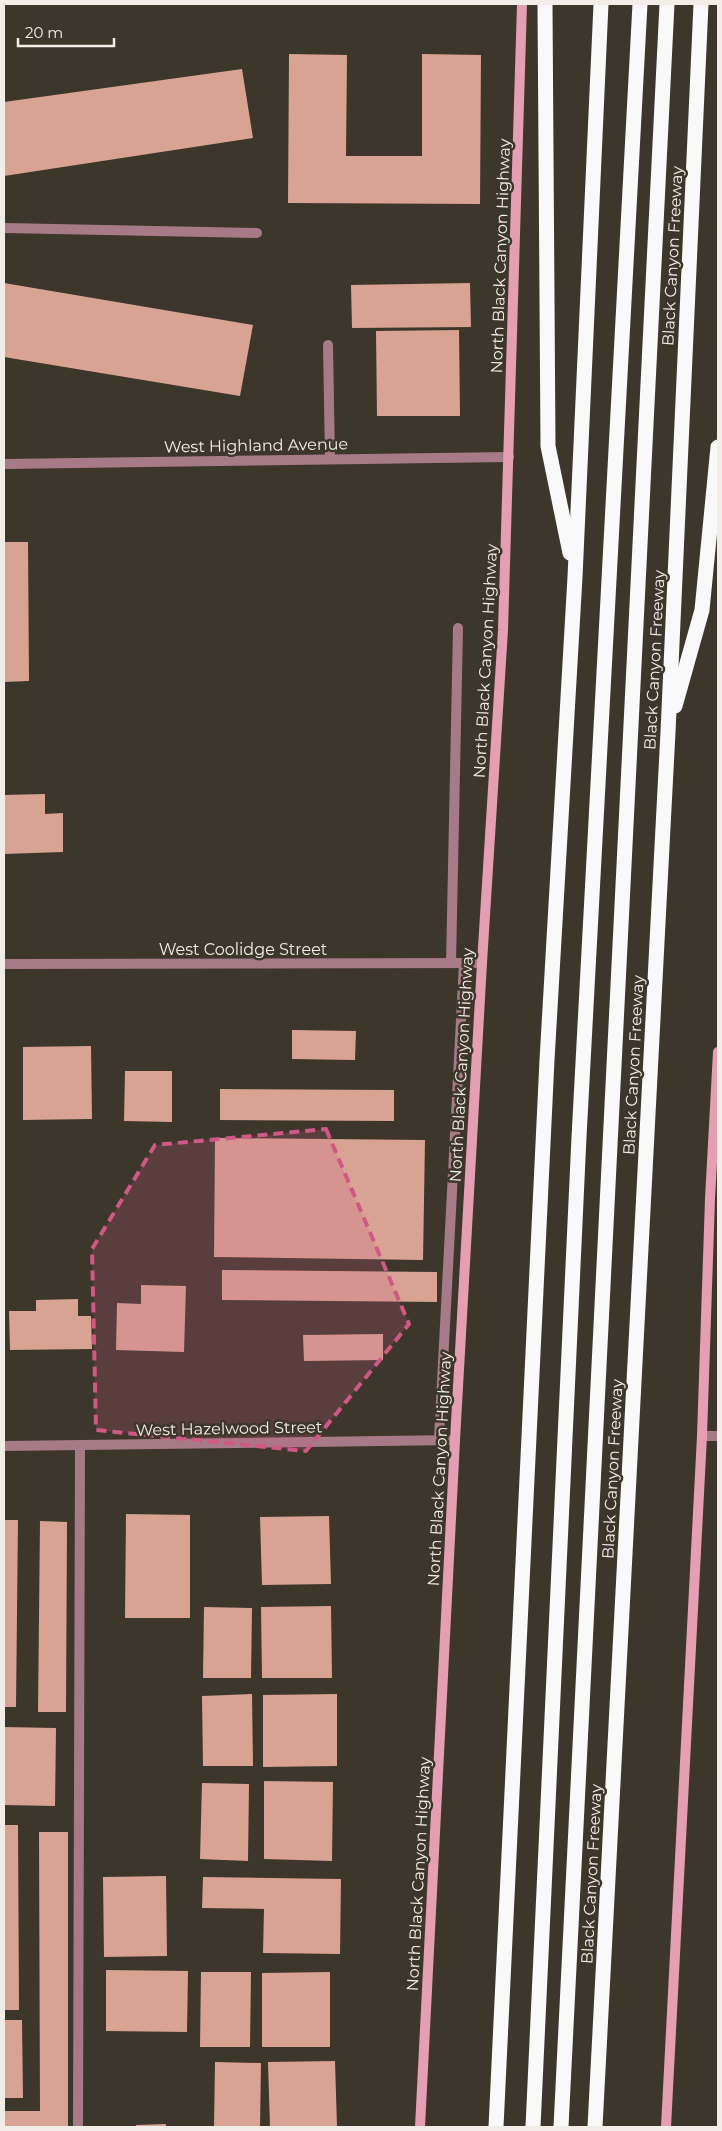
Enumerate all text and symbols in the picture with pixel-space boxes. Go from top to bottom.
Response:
scale bar [18,15,114,47]
text: 20 m [25,23,63,42]
street label: North Black Canyon Highway [487,138,514,374]
street label: Black Canyon Freeway [658,165,687,346]
street label: West Highland Avenue [164,434,348,457]
street label: North Black Canyon Highway [470,543,501,779]
street label: Black Canyon Freeway [640,569,669,750]
street label: West Coolidge Street [159,940,328,959]
street label: North Black Canyon Highway [446,947,477,1183]
street label: Black Canyon Freeway [619,974,648,1155]
street label: North Black Canyon Highway [424,1351,455,1587]
street label: Black Canyon Freeway [598,1378,627,1559]
street label: West Hazelwood Street [135,1417,323,1440]
street label: North Black Canyon Highway [403,1756,434,1992]
street label: Black Canyon Freeway [577,1783,606,1964]

